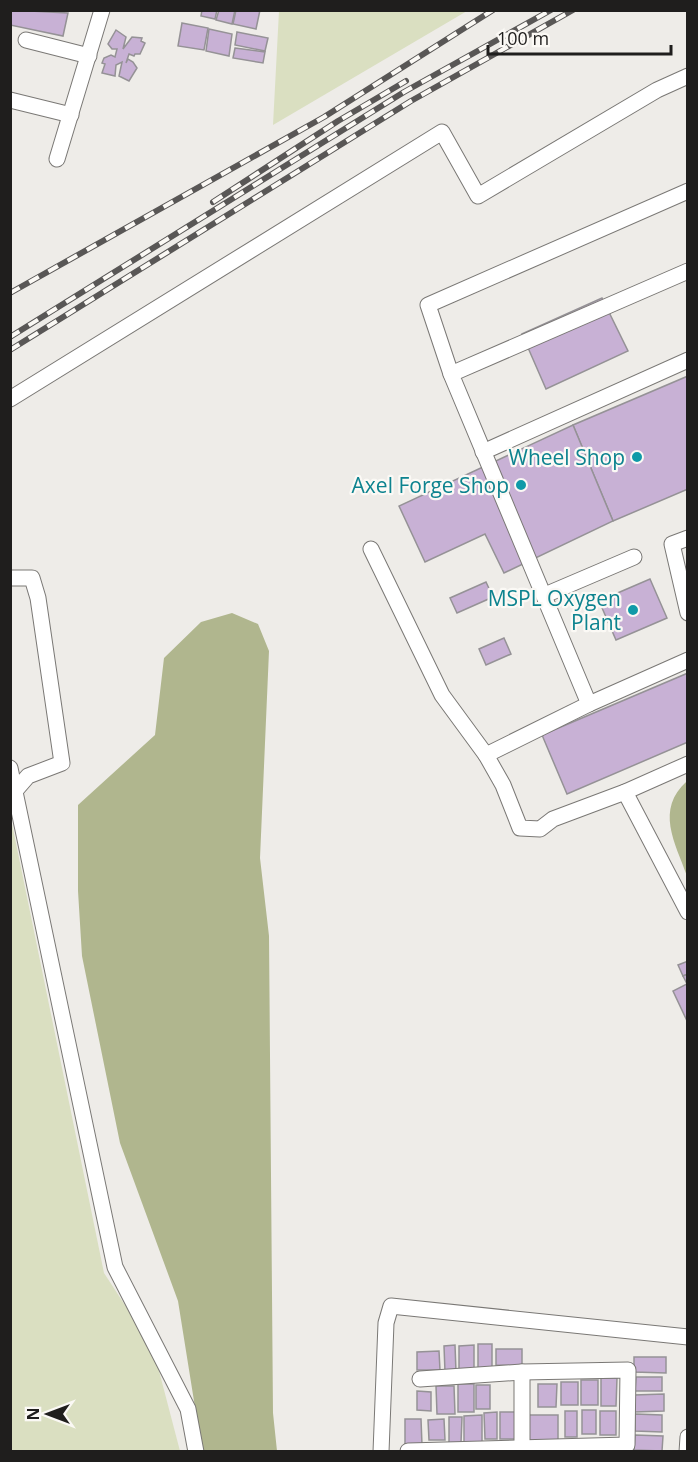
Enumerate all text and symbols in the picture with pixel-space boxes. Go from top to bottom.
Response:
scale bar [488,18,671,56]
text: 100 m [497,26,549,50]
place label: Wheel Shop [509,443,625,471]
marker: Wheel Shop [630,450,644,464]
place label: Axel Forge Shop [352,471,509,499]
marker: Axel Forge Shop [514,478,528,492]
place label: MSPL Oxygen Plant [488,584,621,636]
marker: MSPL Oxygen Plant [626,603,640,617]
north arrow [18,1384,78,1444]
text: N [22,1407,44,1421]

